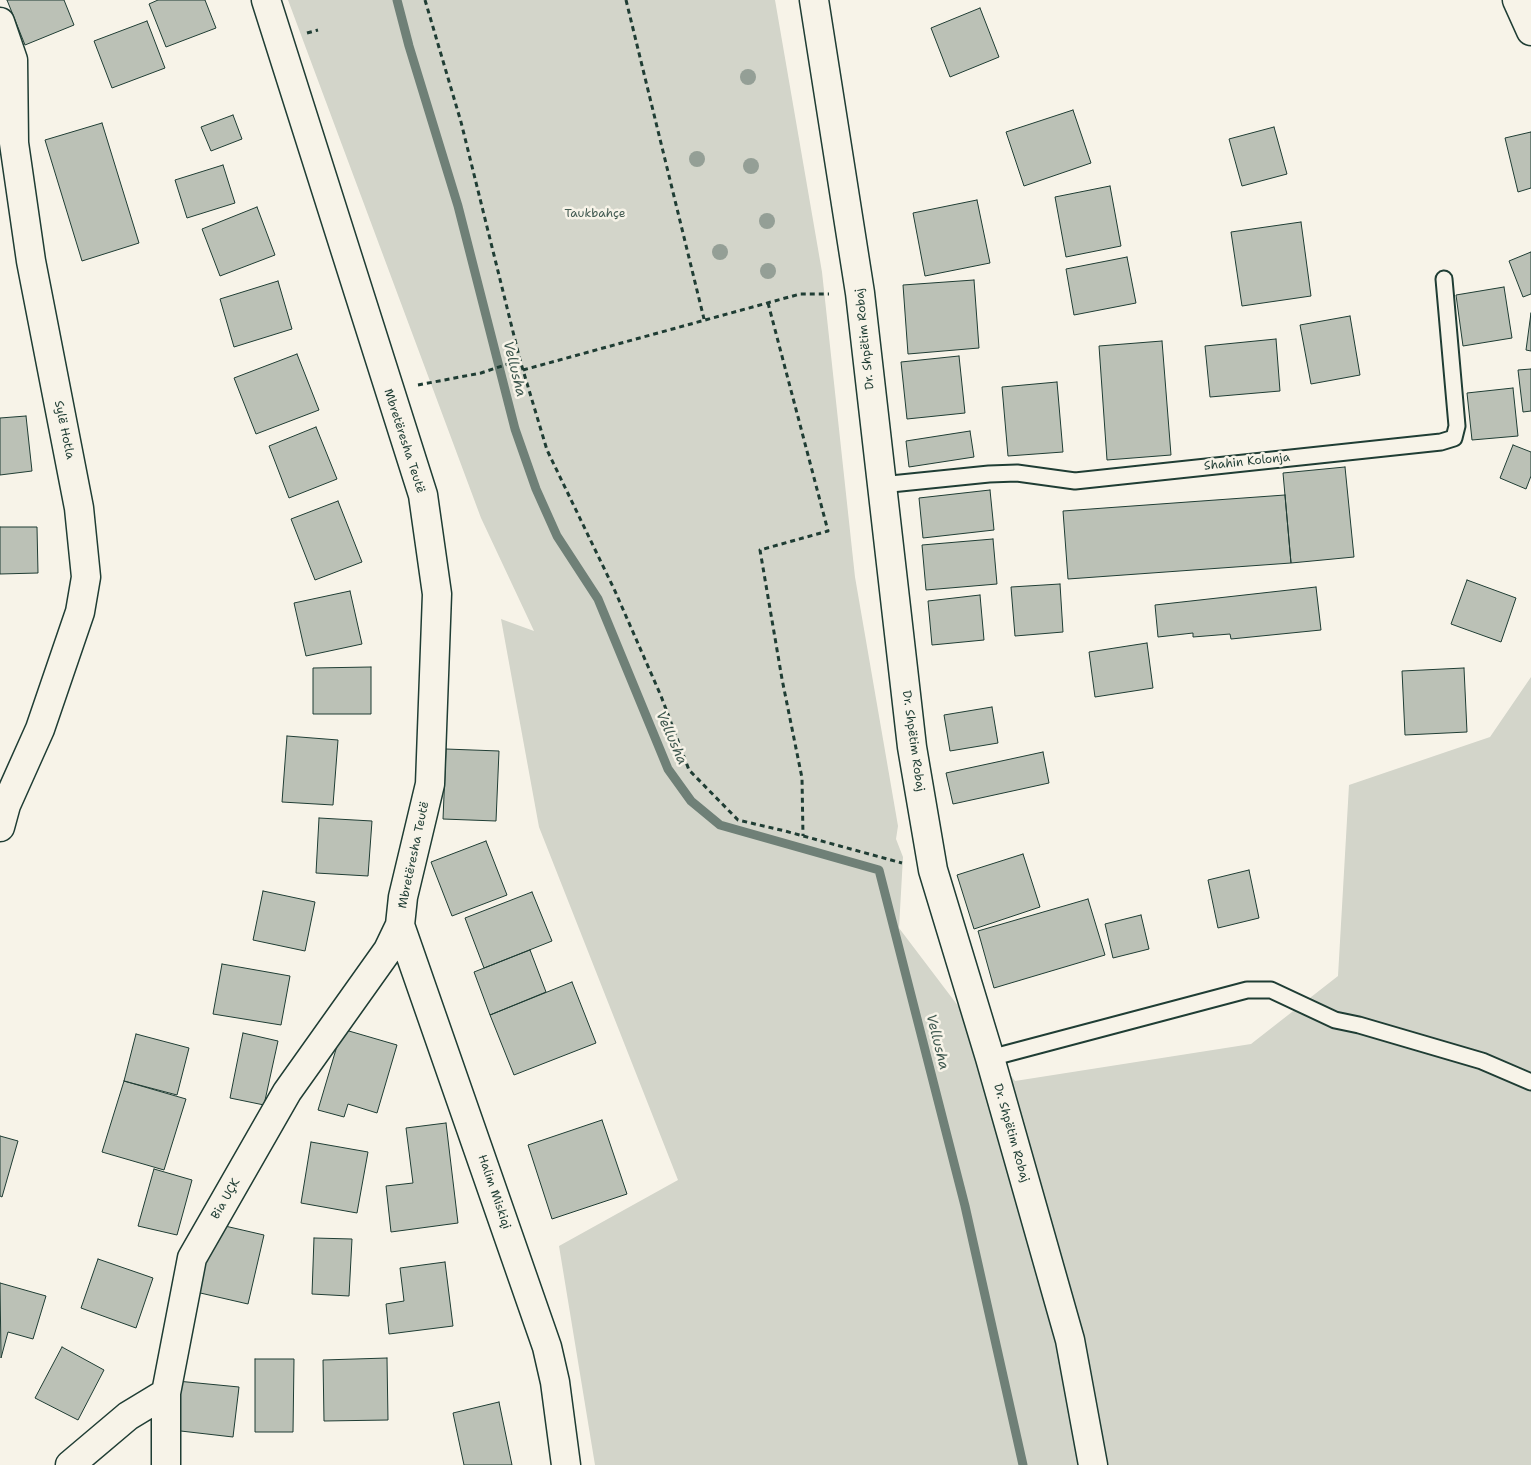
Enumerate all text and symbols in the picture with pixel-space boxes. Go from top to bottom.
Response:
park label: Taukbahçe [564,207,626,221]
street label: Dr. Shpëtim Robaj [853,288,877,390]
water label: Vellusha [499,339,529,399]
street label: Mbretëresha Teutë [380,387,428,495]
street label: Sylë Hotla [51,399,77,461]
street label: Shahin Kolonja [1203,450,1291,474]
street label: Dr. Shpëtim Robaj [899,690,927,792]
water label: Vellusha [652,709,690,767]
street label: Mbretëresha Teutë [396,800,432,910]
water label: Vellusha [922,1012,952,1072]
street label: Dr. Shpëtim Robaj [990,1082,1032,1184]
street label: Halim Miskiqi [475,1153,513,1231]
street label: Bia UÇK [209,1176,243,1222]

